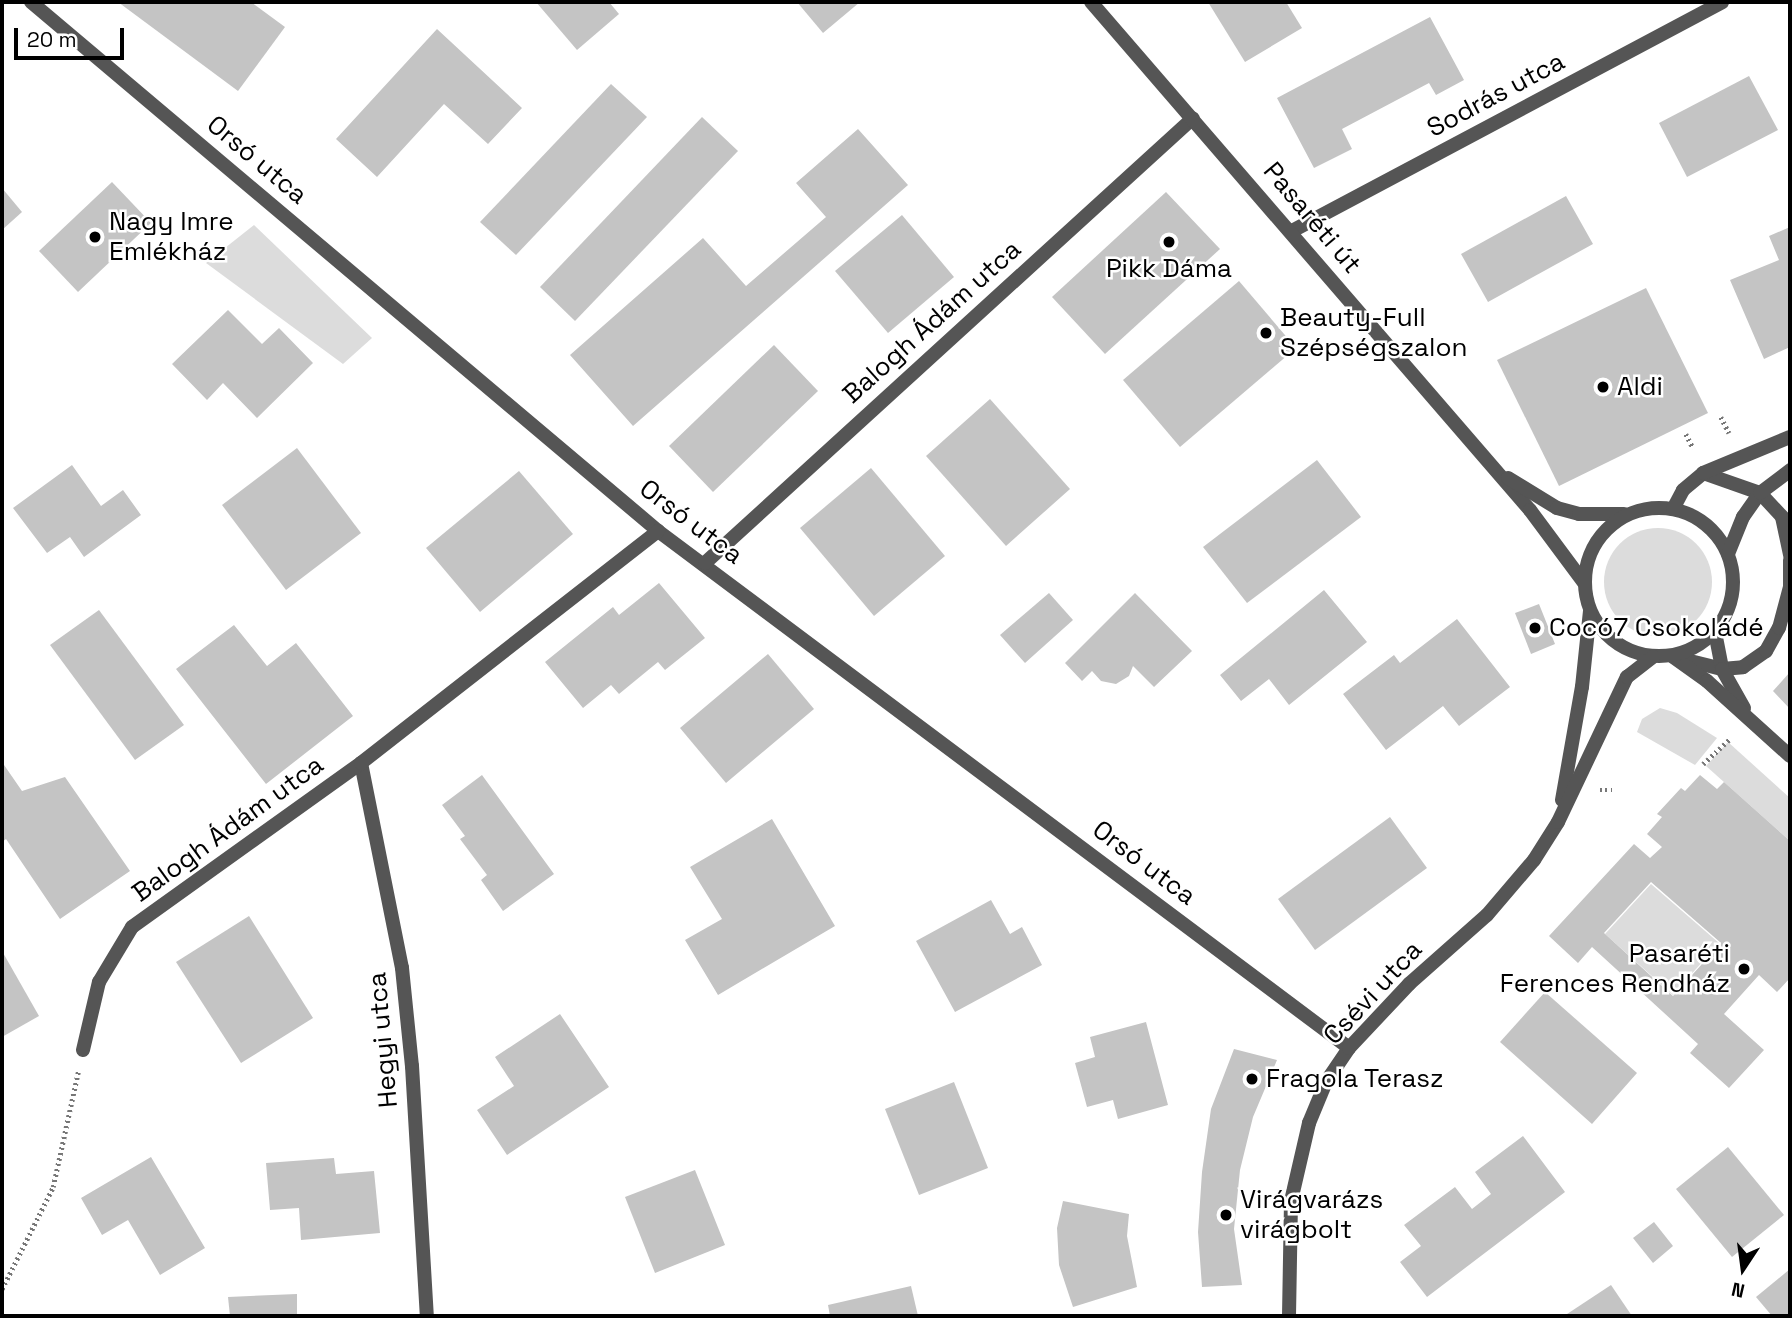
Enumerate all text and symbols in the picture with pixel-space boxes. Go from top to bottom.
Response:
scale bar [18,14,128,58]
text: 20 m [27,26,77,53]
street label: Sodrás utca [1422,46,1570,144]
street label: Orsó utca [201,109,313,211]
street label: Pasaréti út [1256,156,1368,280]
place label: Nagy Imre Emlékház [109,206,234,268]
marker: Nagy Imre Emlékház [87,229,103,245]
street label: Balogh Ádám utca [837,234,1027,410]
marker: Pikk Dáma [1161,234,1177,250]
place label: Pikk Dáma [1106,253,1232,285]
place label: Beauty-Full Szépségszalon [1280,302,1467,364]
marker: Beauty-Full Szépségszalon [1258,325,1274,341]
place label: Aldi [1617,371,1663,403]
marker: Aldi [1595,379,1611,395]
street label: Orsó utca [633,473,749,571]
place label: Cocó7 Csokoládé [1549,612,1764,644]
marker: Cocó7 Csokoládé [1527,620,1543,636]
street label: Balogh Ádám utca [126,749,330,909]
street label: Orsó utca [1086,814,1202,912]
street label: Csévi utca [1317,935,1429,1051]
place label: Pasaréti Ferences Rendház [1500,938,1730,1000]
marker: Pasaréti Ferences Rendház [1736,961,1752,977]
street label: Hegyi utca [362,971,404,1109]
place label: Fragola Terasz [1266,1063,1444,1095]
marker: Fragola Terasz [1244,1071,1260,1087]
place label: Virágvarázs virágbolt [1240,1184,1383,1246]
marker: Virágvarázs virágbolt [1218,1207,1234,1223]
north arrow [1708,1234,1778,1304]
text: N [1729,1276,1747,1304]

